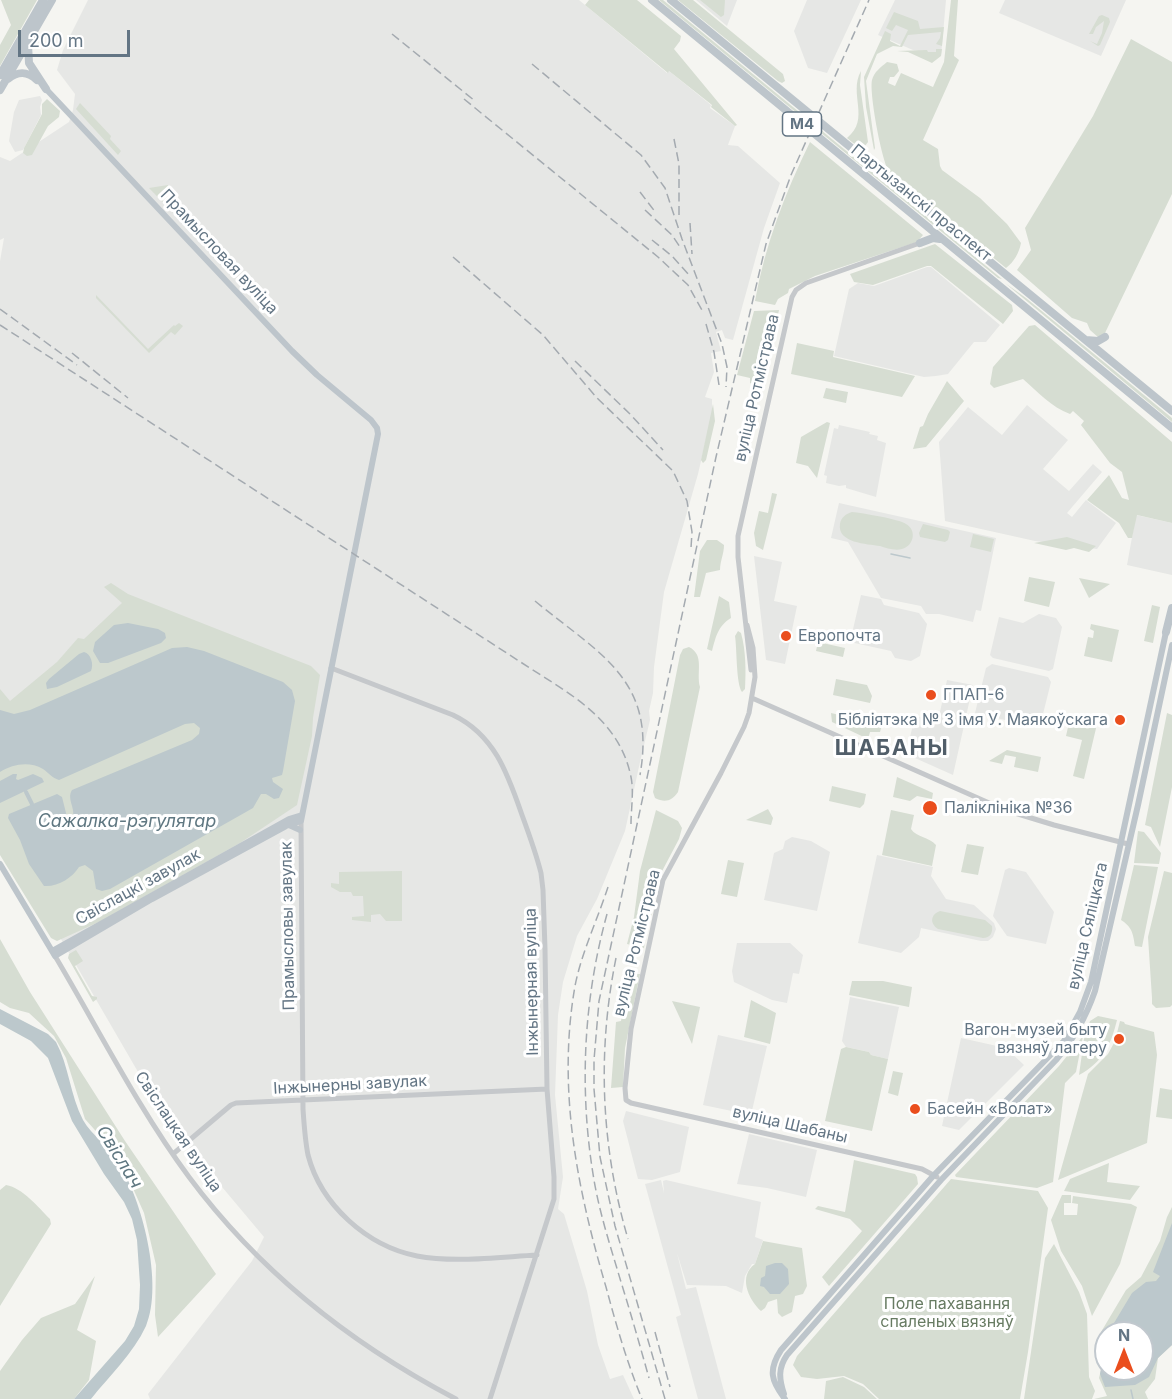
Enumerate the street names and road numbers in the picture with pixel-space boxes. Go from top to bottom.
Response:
road number: М4 [782,112,822,136]
street label: Партызанскі праспект [847,140,995,266]
street label: Прамысловая вуліца [156,186,282,318]
street label: вуліца Ротмістрава [731,312,783,464]
street label: Прамысловы завулак [277,841,299,1011]
street label: Свіслацкі завулак [72,845,204,929]
street label: вуліца Сяліцкага [1064,860,1112,992]
street label: вуліца Ротмістрава [609,867,665,1019]
street label: Інжынерная вуліца [521,908,543,1056]
street label: Свіслацкая вуліца [130,1068,226,1196]
street label: Інжынерны завулак [273,1071,427,1099]
street label: вуліца Шабаны [731,1102,849,1148]

